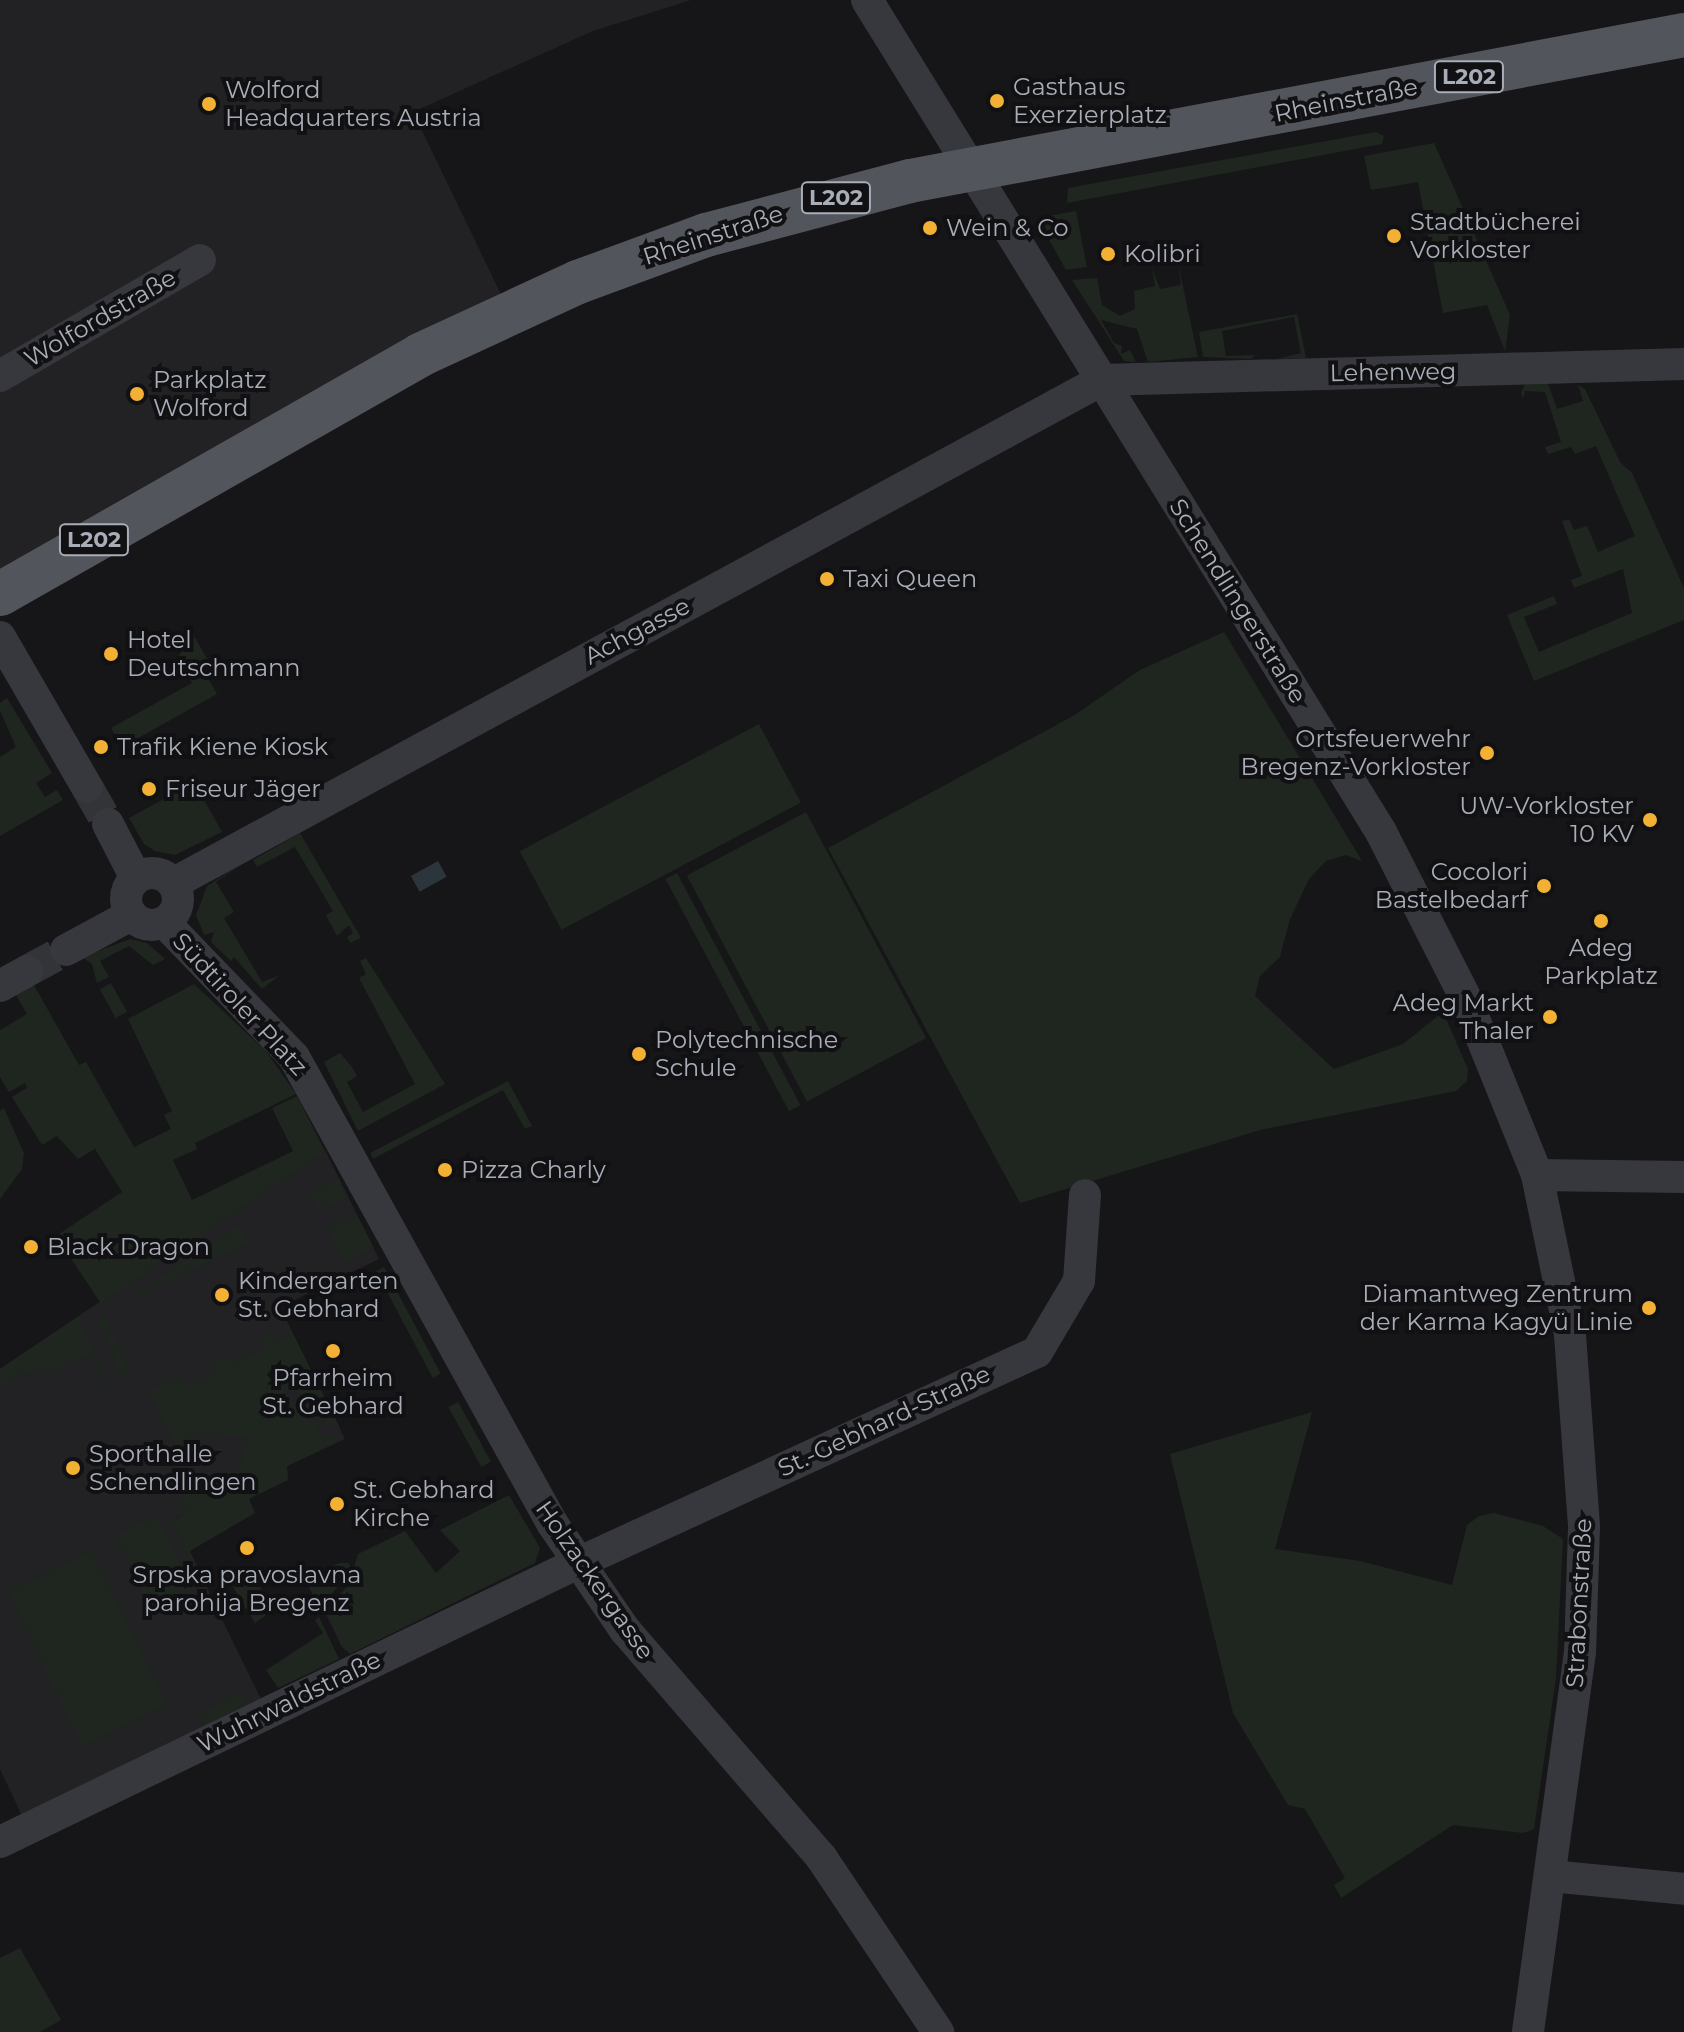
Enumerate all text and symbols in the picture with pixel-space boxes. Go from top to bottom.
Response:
road number: L202 [1433,59,1505,95]
street label: Rheinstraße [1272,72,1420,128]
place label: Gasthaus Exerzierplatz [1013,73,1167,129]
place label: Wolford Headquarters Austria [225,76,482,132]
marker: Gasthaus Exerzierplatz [988,92,1006,110]
marker: Wolford Headquarters Austria [200,95,218,113]
road number: L202 [800,180,872,216]
street label: Rheinstraße [639,199,787,271]
place label: Stadtbücherei Vorkloster [1410,208,1581,264]
place label: Wein & Co [946,214,1069,242]
marker: Wein & Co [921,219,939,237]
marker: Stadtbücherei Vorkloster [1385,227,1403,245]
place label: Kolibri [1124,240,1201,268]
marker: Kolibri [1099,245,1117,263]
street label: Wolfordstraße [19,263,181,373]
street label: Lehenweg [1329,356,1457,388]
place label: Parkplatz Wolford [153,366,267,422]
marker: Parkplatz Wolford [128,385,146,403]
street label: Schendlingerstraße [1163,493,1313,709]
road number: L202 [58,522,130,558]
place label: Taxi Queen [843,565,977,593]
marker: Taxi Queen [818,570,836,588]
street label: Achgasse [579,591,695,671]
place label: Hotel Deutschmann [127,626,301,682]
marker: Hotel Deutschmann [102,645,120,663]
place label: Ortsfeuerwehr Bregenz-Vorkloster [1240,725,1471,781]
place label: Trafik Kiene Kiosk [117,733,328,761]
marker: Trafik Kiene Kiosk [92,738,110,756]
marker: Ortsfeuerwehr Bregenz-Vorkloster [1478,744,1496,762]
place label: Friseur Jäger [165,775,321,803]
marker: Friseur Jäger [140,780,158,798]
place label: UW-Vorkloster 10 KV [1459,792,1634,848]
marker: UW-Vorkloster 10 KV [1641,811,1659,829]
place label: Cocolori Bastelbedarf [1375,858,1528,914]
marker: Cocolori Bastelbedarf [1535,877,1553,895]
marker: Adeg Parkplatz [1592,912,1610,930]
street label: Südtiroler Platz [167,927,313,1081]
place label: Adeg Parkplatz [1544,934,1658,990]
place label: Adeg Markt Thaler [1393,989,1534,1045]
marker: Adeg Markt Thaler [1541,1008,1559,1026]
place label: Polytechnische Schule [655,1026,838,1082]
marker: Polytechnische Schule [630,1045,648,1063]
place label: Pizza Charly [461,1156,606,1184]
marker: Pizza Charly [436,1161,454,1179]
place label: Black Dragon [47,1233,210,1261]
marker: Black Dragon [22,1238,40,1256]
place label: Kindergarten St. Gebhard [238,1267,398,1323]
place label: Diamantweg Zentrum der Karma Kagyü Linie [1360,1280,1633,1336]
marker: Kindergarten St. Gebhard [213,1286,231,1304]
marker: Diamantweg Zentrum der Karma Kagyü Linie [1640,1299,1658,1317]
marker: Pfarrheim St. Gebhard [324,1342,342,1360]
street label: St.-Gebhard-Straße [773,1359,995,1483]
place label: Pfarrheim St. Gebhard [262,1364,404,1420]
place label: Sporthalle Schendlingen [89,1440,257,1496]
marker: Sporthalle Schendlingen [64,1459,82,1477]
place label: St. Gebhard Kirche [353,1476,494,1532]
marker: St. Gebhard Kirche [328,1495,346,1513]
street label: Holzackergasse [530,1495,660,1665]
street label: Strabonstraße [1560,1518,1598,1688]
marker: Srpska pravoslavna parohija Bregenz [238,1539,256,1557]
place label: Srpska pravoslavna parohija Bregenz [133,1561,361,1617]
street label: Wuhrwaldstraße [193,1645,385,1759]

